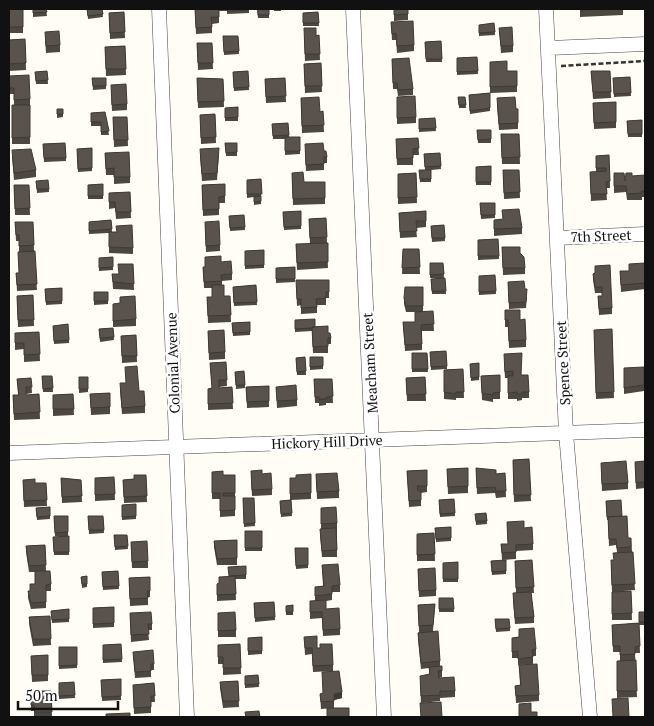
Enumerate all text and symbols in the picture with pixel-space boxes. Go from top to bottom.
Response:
street label: 7th Street [570,225,633,246]
street label: Meacham Street [357,311,382,414]
street label: Colonial Avenue [161,312,184,414]
street label: Spence Street [551,319,574,406]
street label: Hickory Hill Drive [271,430,383,453]
scale bar [18,678,118,710]
text: 50 m [25,685,58,705]

